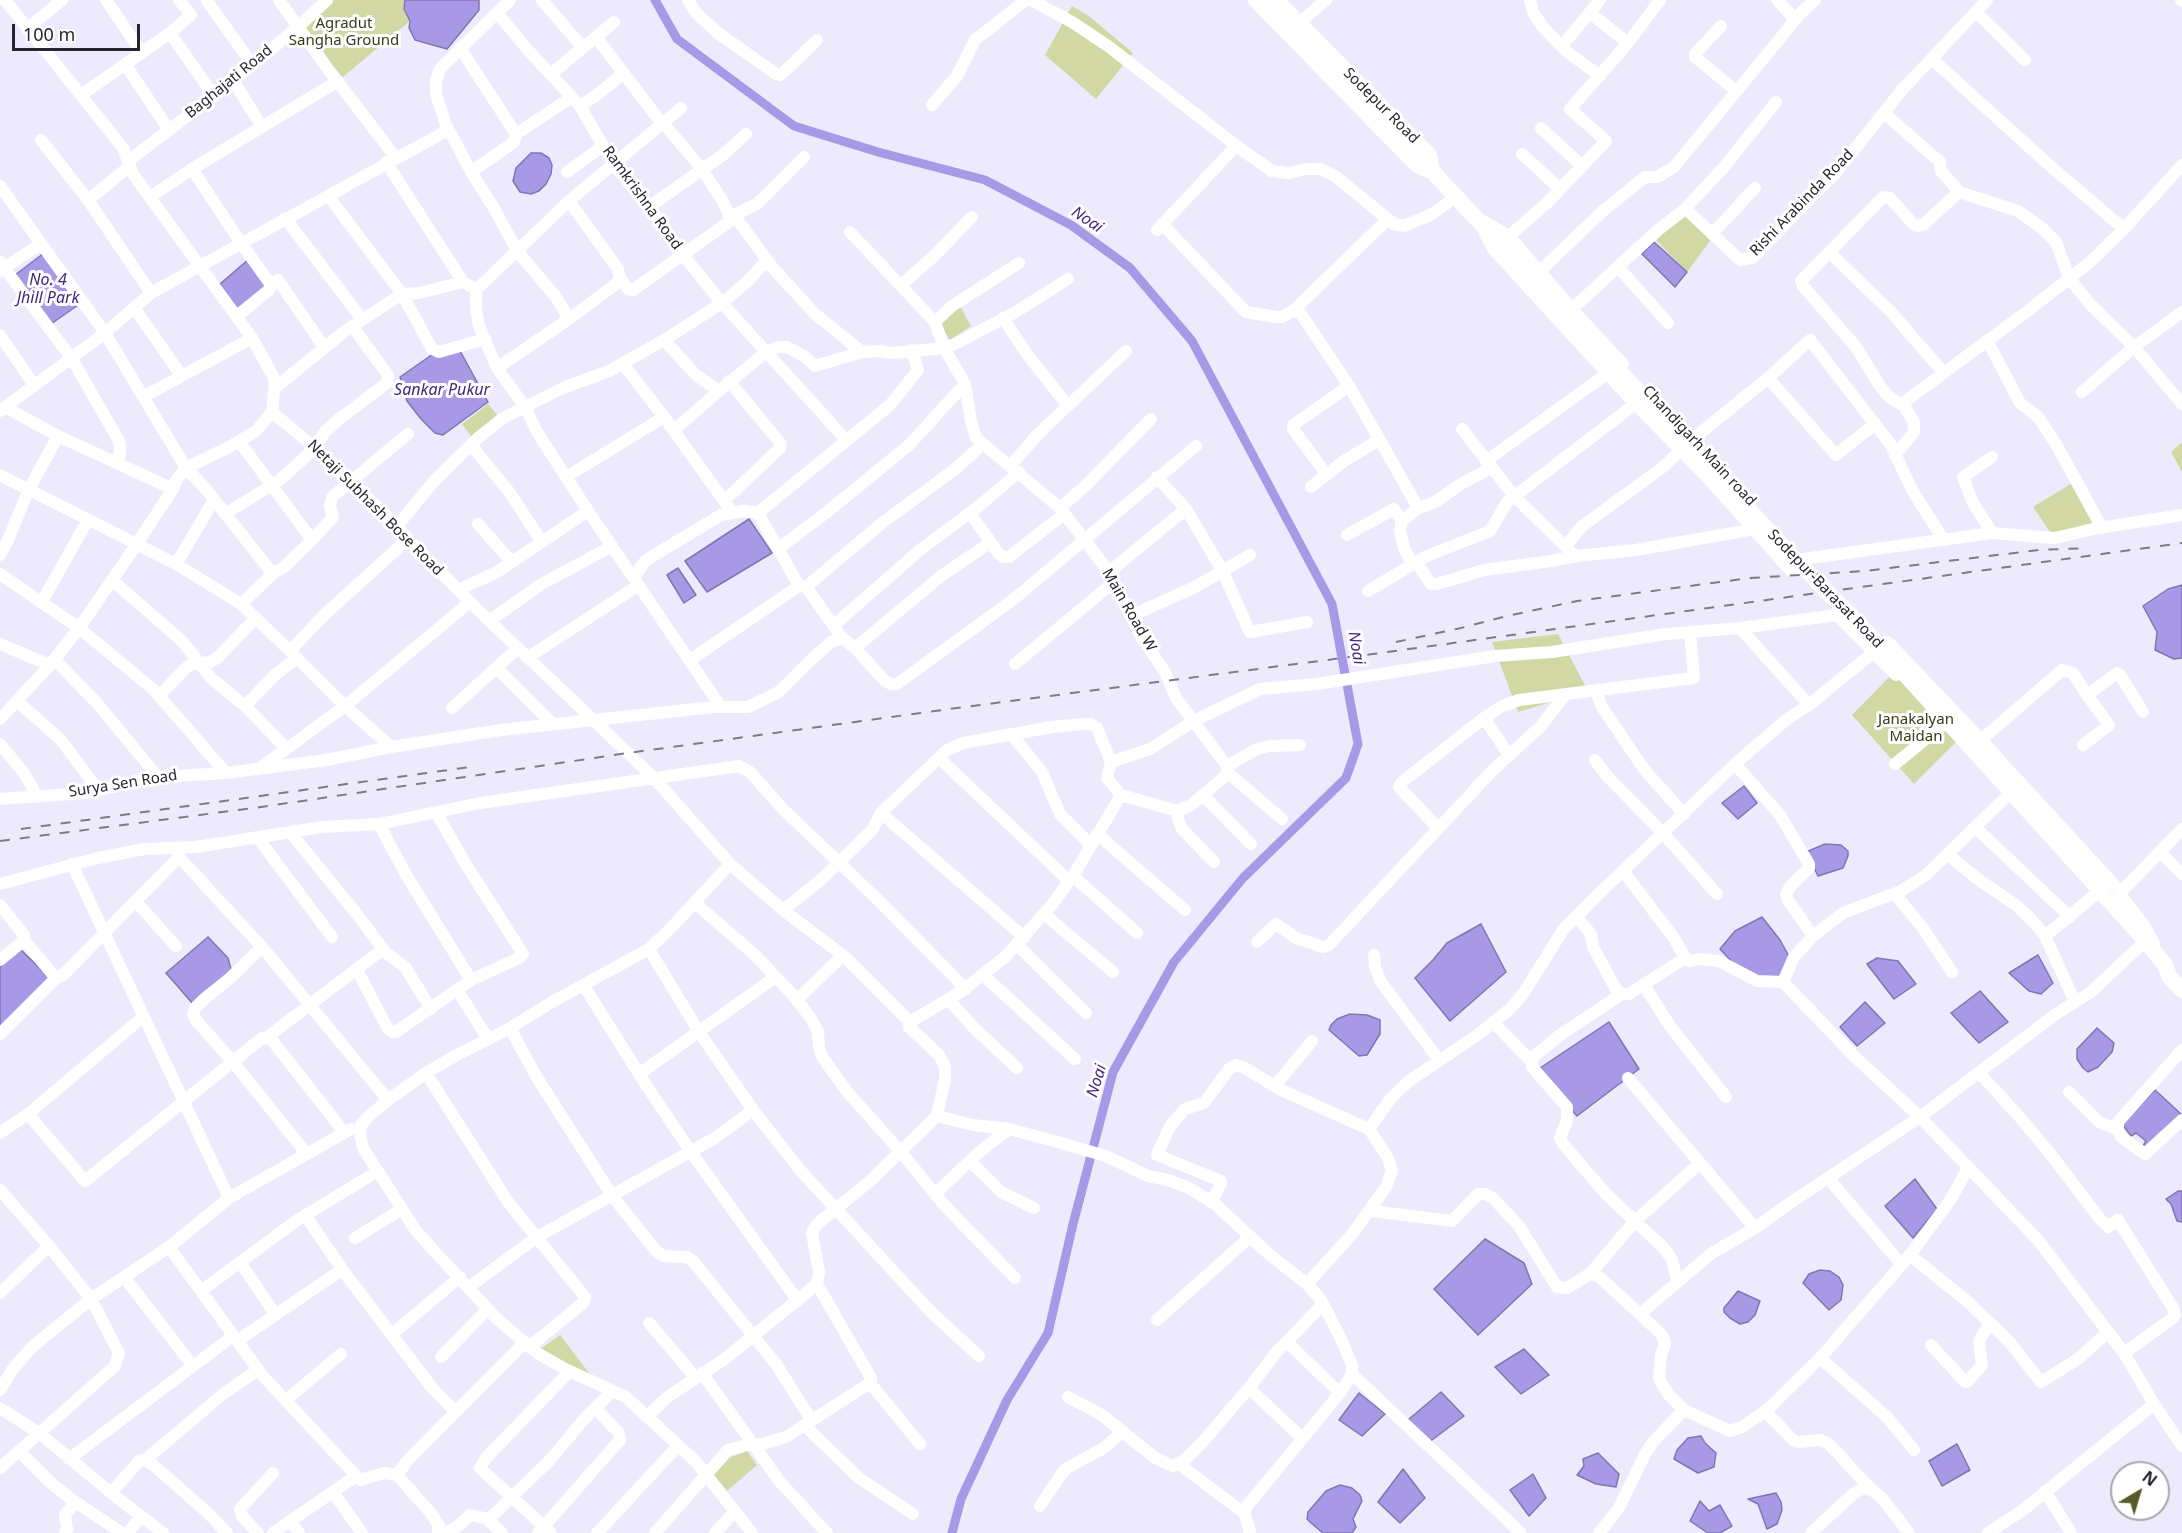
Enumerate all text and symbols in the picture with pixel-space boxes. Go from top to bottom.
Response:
scale bar [15,12,142,50]
park label: Agradut Sangha Ground [289,15,399,50]
text: 100 m [23,22,75,46]
street label: Baghajati Road [182,41,276,123]
street label: Sodepur Road [1339,64,1423,148]
street label: Ramkrishna Road [598,143,686,253]
street label: Rishi Arabinda Road [1746,146,1858,260]
water label: Noai [1068,203,1106,237]
water label: No. 4 Jhill Park [17,270,79,308]
water label: Sankar Pukur [394,380,490,400]
street label: Chandigarh Main road [1638,382,1760,510]
street label: Netaji Subhash Bose Road [303,436,447,580]
street label: Sodepur-Barasat Road [1764,526,1886,652]
street label: Main Road W [1098,565,1160,655]
water label: Noai [1344,630,1368,666]
park label: Janakalyan Maidan [1878,711,1954,746]
street label: Surya Sen Road [67,767,179,801]
water label: Noai [1083,1062,1111,1100]
north arrow [2110,1461,2170,1521]
text: N [2138,1466,2162,1491]

